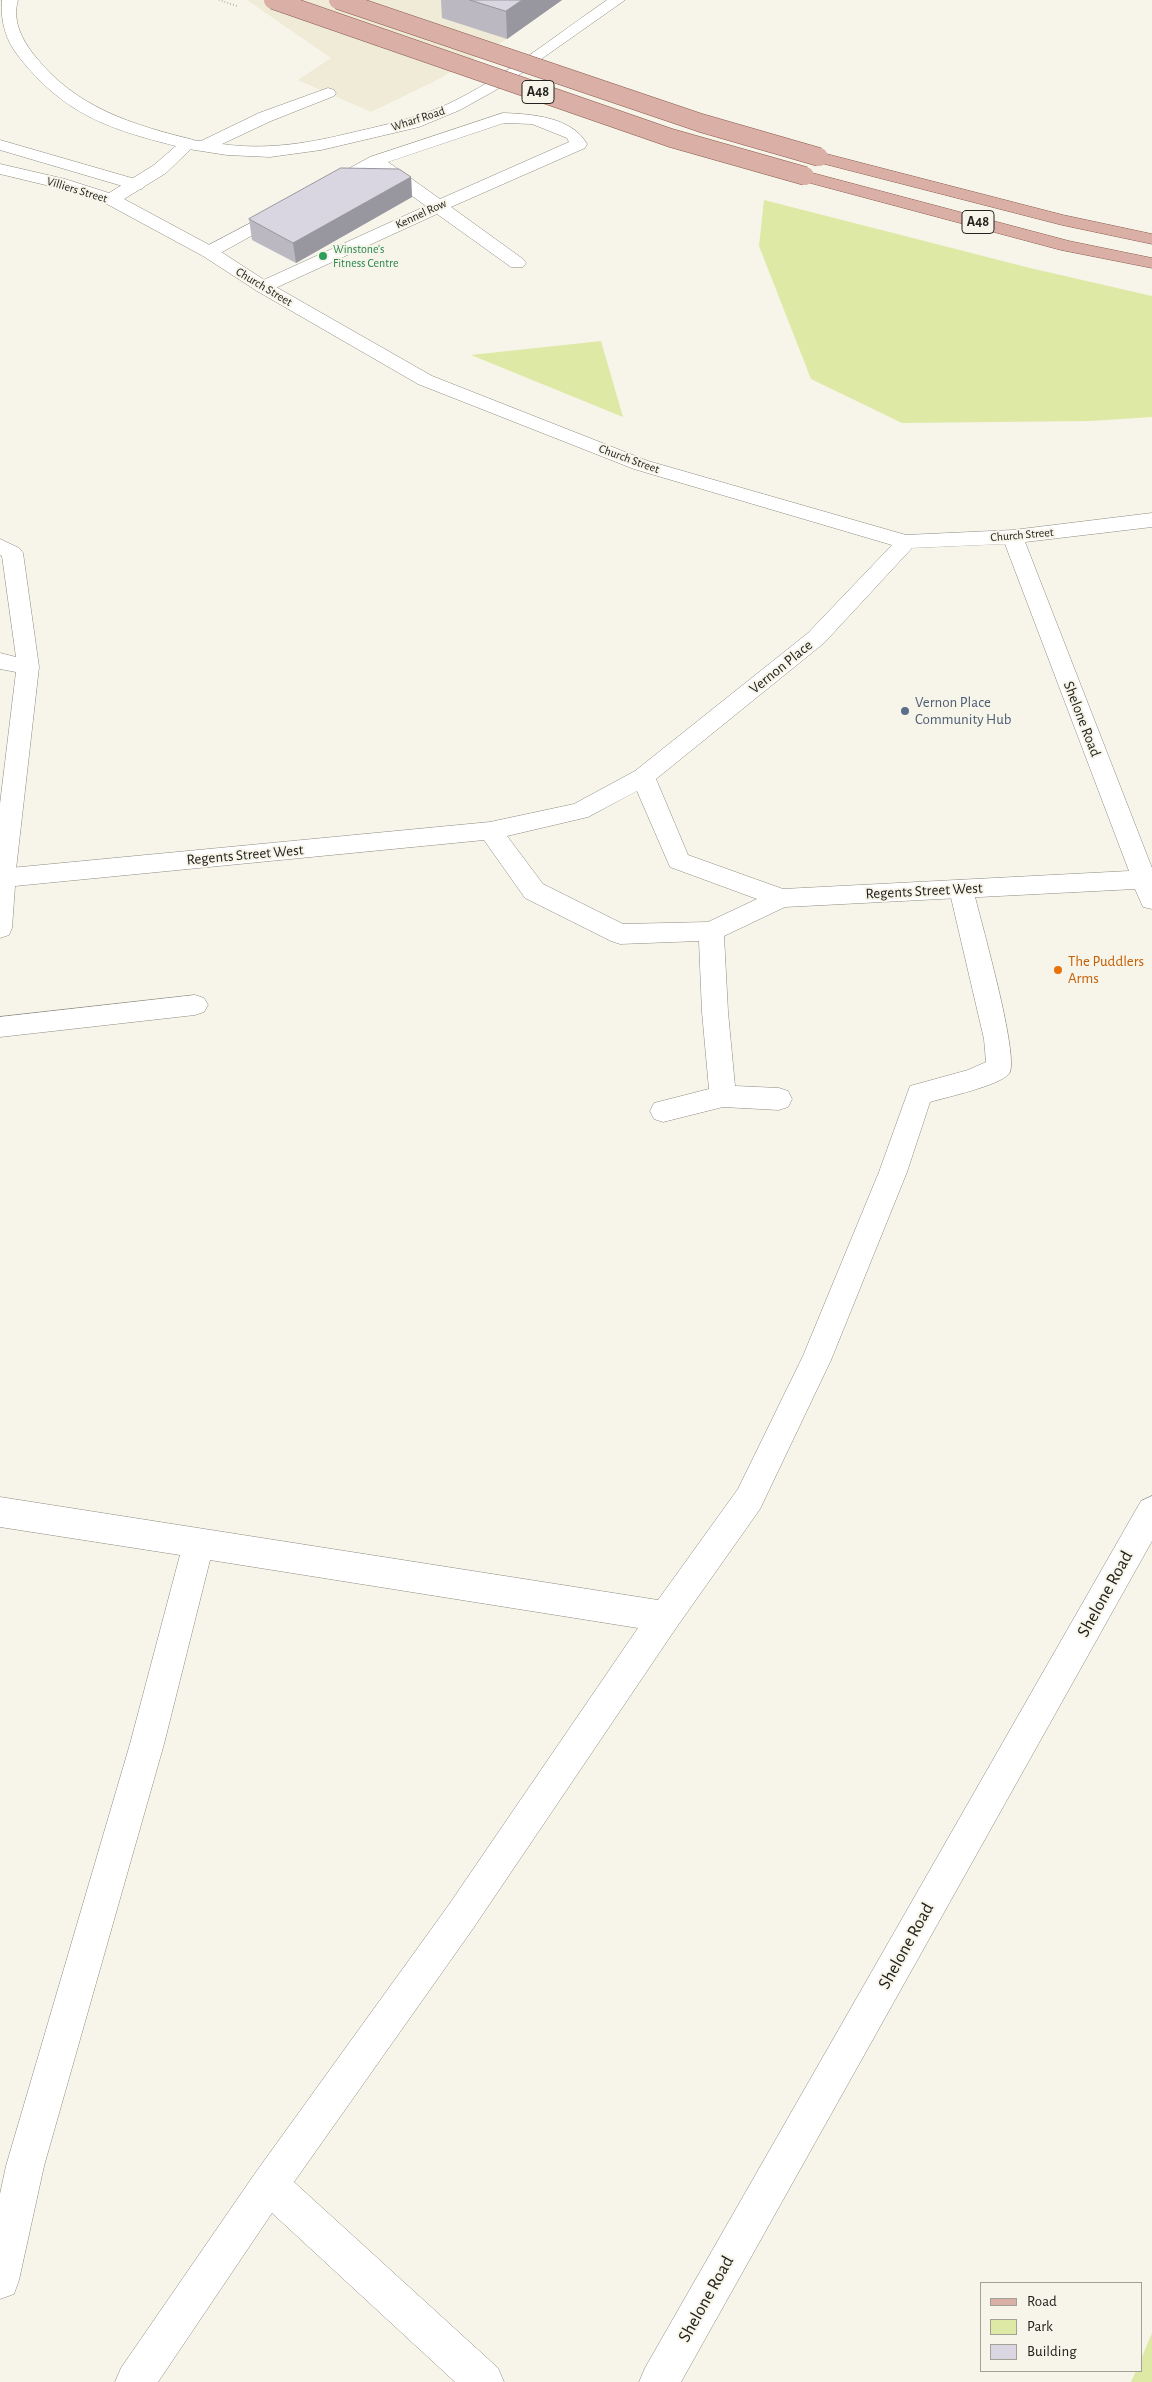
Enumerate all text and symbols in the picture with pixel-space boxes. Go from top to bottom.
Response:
road number: A48 [522,80,554,104]
street label: Wharf Road [389,104,447,134]
street label: Villiers Street [45,174,109,206]
street label: Kennel Row [393,196,449,232]
road number: A48 [962,210,994,233]
place label: Winstone's Fitness Centre [333,242,398,270]
marker: Winstone's Fitness Centre [317,250,329,262]
street label: Church Street [233,264,295,310]
street label: Church Street [597,441,661,477]
street label: Church Street [990,525,1054,545]
street label: Vernon Place [746,636,816,698]
street label: Shelone Road [1059,679,1105,759]
place label: Vernon Place Community Hub [915,693,1012,728]
marker: Vernon Place Community Hub [899,705,911,717]
street label: Regents Street West [186,841,304,869]
street label: Regents Street West [865,879,983,903]
place label: The Puddlers Arms [1068,952,1144,987]
marker: The Puddlers Arms [1052,964,1064,976]
street label: Shelone Road [1072,1547,1138,1641]
street label: Shelone Road [873,1899,939,1993]
street label: Shelone Road [673,2252,739,2346]
legend [980,2282,1142,2372]
text: Road [1027,2294,1057,2309]
text: Park [1027,2319,1053,2334]
text: Building [1027,2344,1077,2359]

